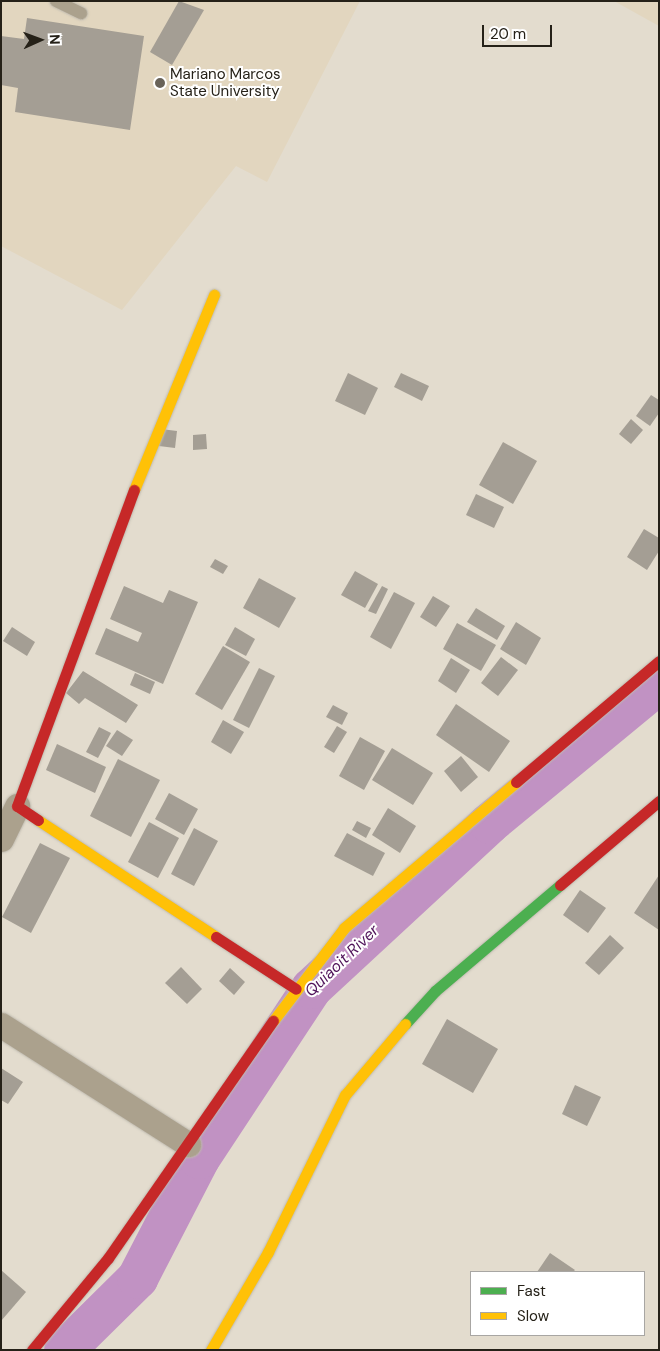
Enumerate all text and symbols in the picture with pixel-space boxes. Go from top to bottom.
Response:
north arrow [15,15,65,65]
scale bar [485,15,555,47]
text: 20 m [490,24,526,44]
text: N [46,34,64,45]
place label: Mariano Marcos State University [170,65,281,100]
marker: Mariano Marcos State University [154,77,166,89]
water label: Quiaoit River [301,921,383,1001]
legend [470,1271,645,1336]
text: Fast [517,1281,546,1301]
text: Slow [517,1306,549,1326]

